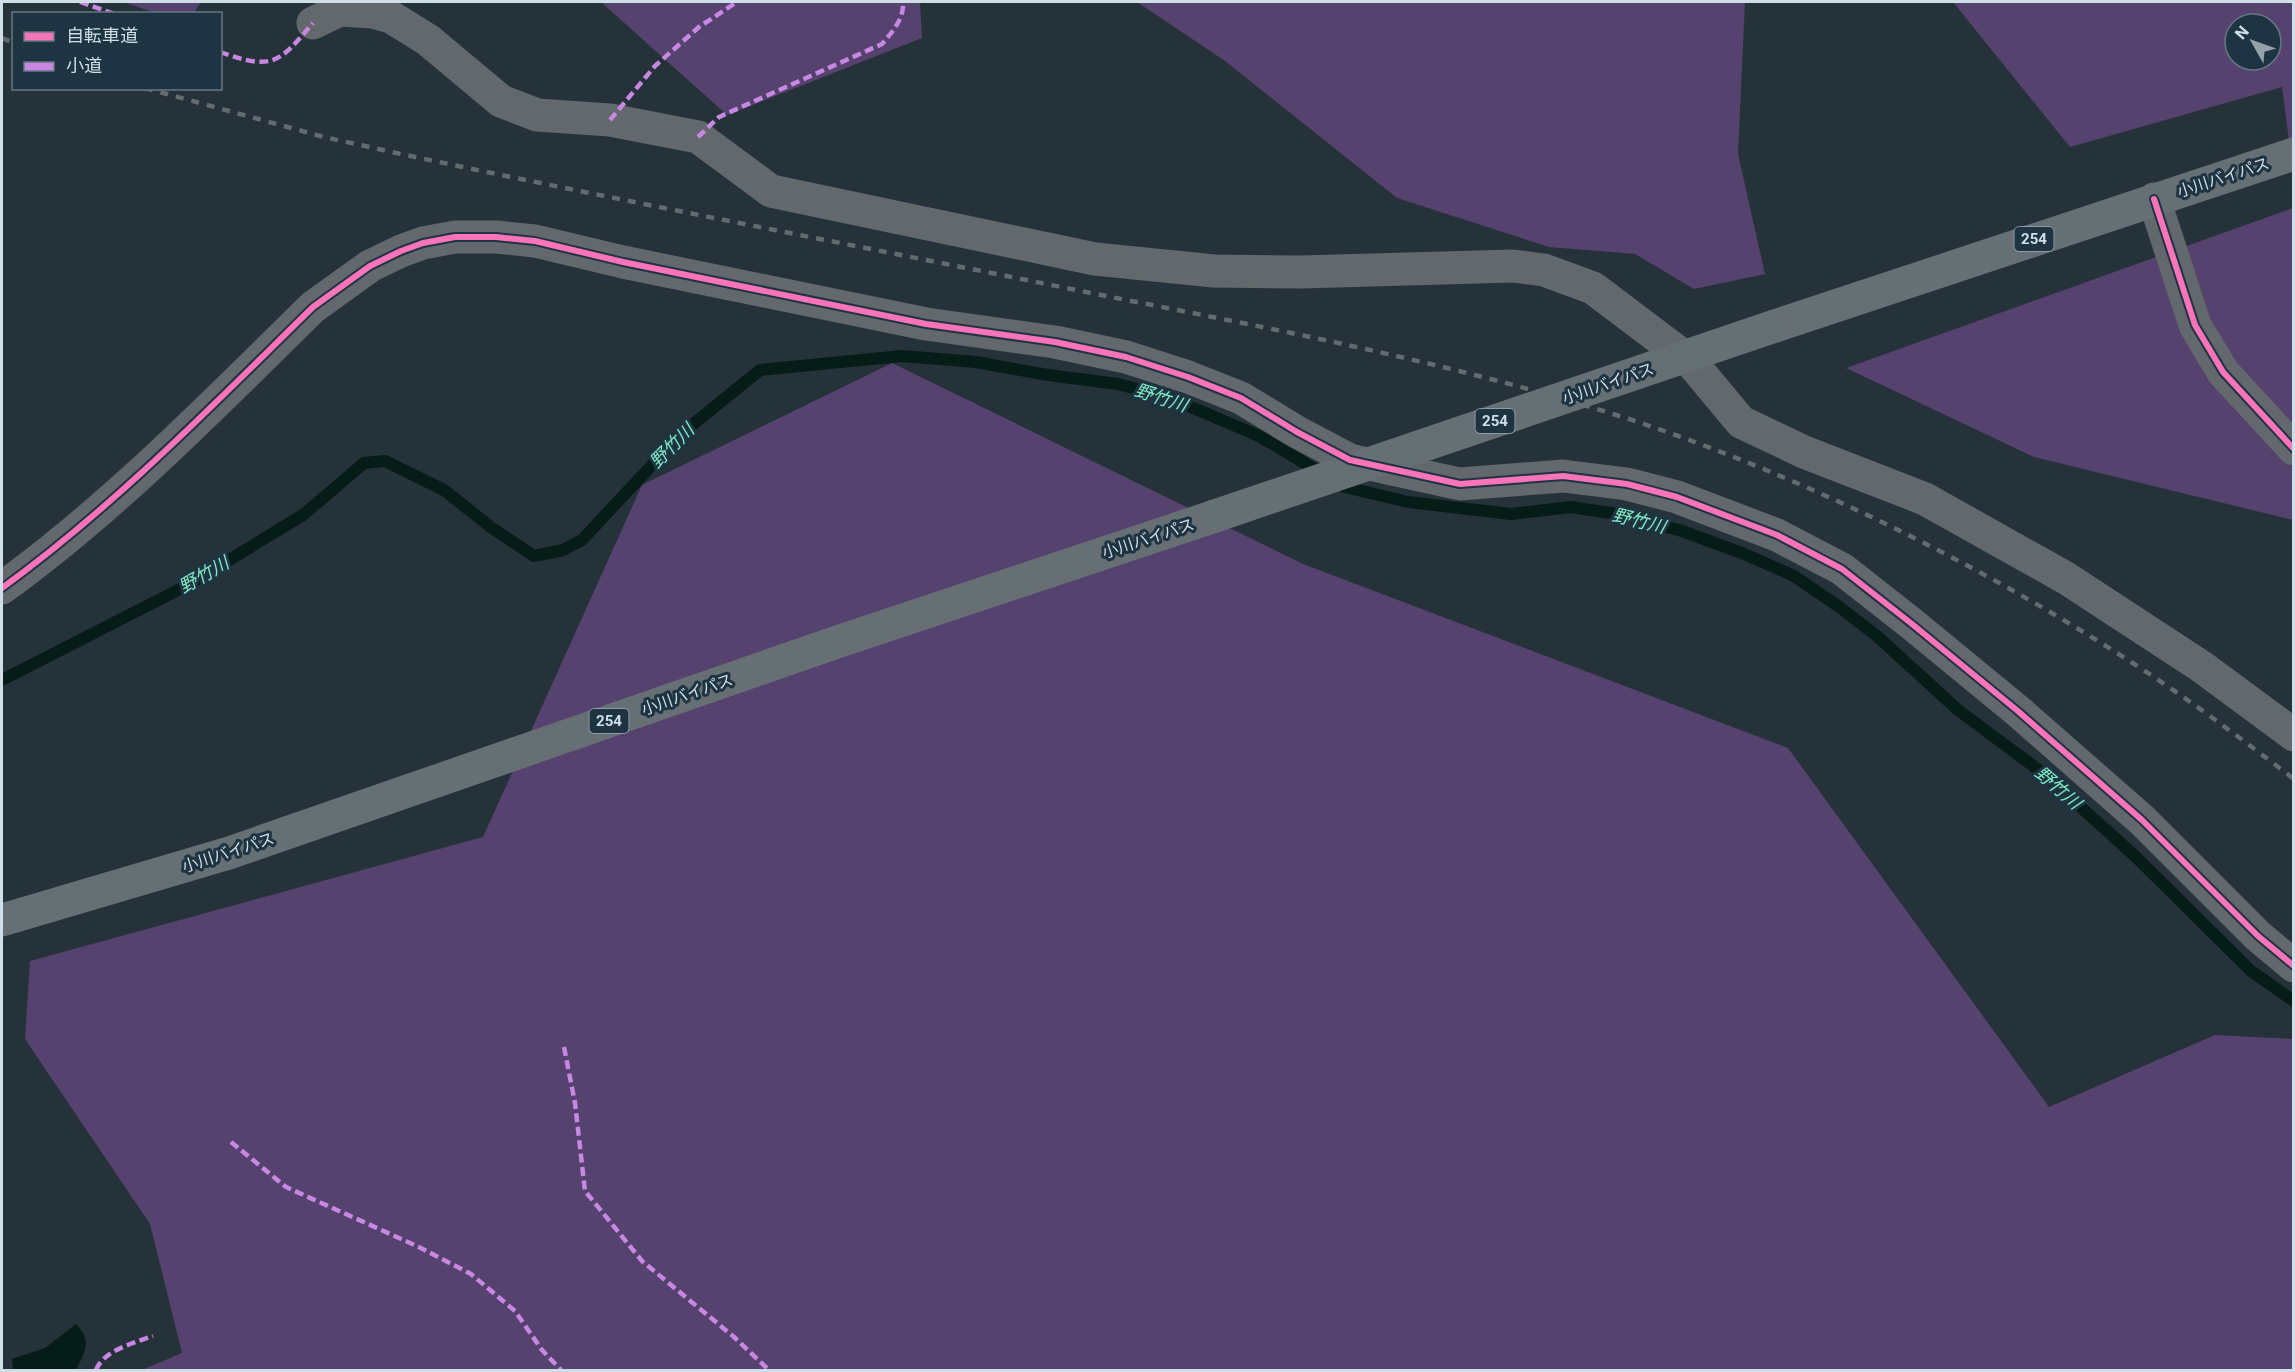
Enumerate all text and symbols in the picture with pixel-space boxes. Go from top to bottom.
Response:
legend [12,12,222,90]
north arrow [2223,12,2283,72]
text: N [2231,22,2253,43]
text: 自転車道 [66,25,138,46]
text: 小道 [66,55,102,76]
street label: 小川バイパス [2175,154,2272,201]
road number: 254 [2014,227,2054,251]
street label: 小川バイパス [1560,359,1656,408]
water label: 野竹川 [1132,379,1192,416]
road number: 254 [1476,409,1514,433]
water label: 野竹川 [645,418,700,472]
water label: 野竹川 [1610,504,1670,538]
street label: 小川バイパス [1100,515,1197,562]
water label: 野竹川 [175,551,234,597]
street label: 小川バイパス [639,670,735,719]
road number: 254 [590,709,628,733]
water label: 野竹川 [2031,762,2087,815]
street label: 小川バイパス [180,829,277,876]

